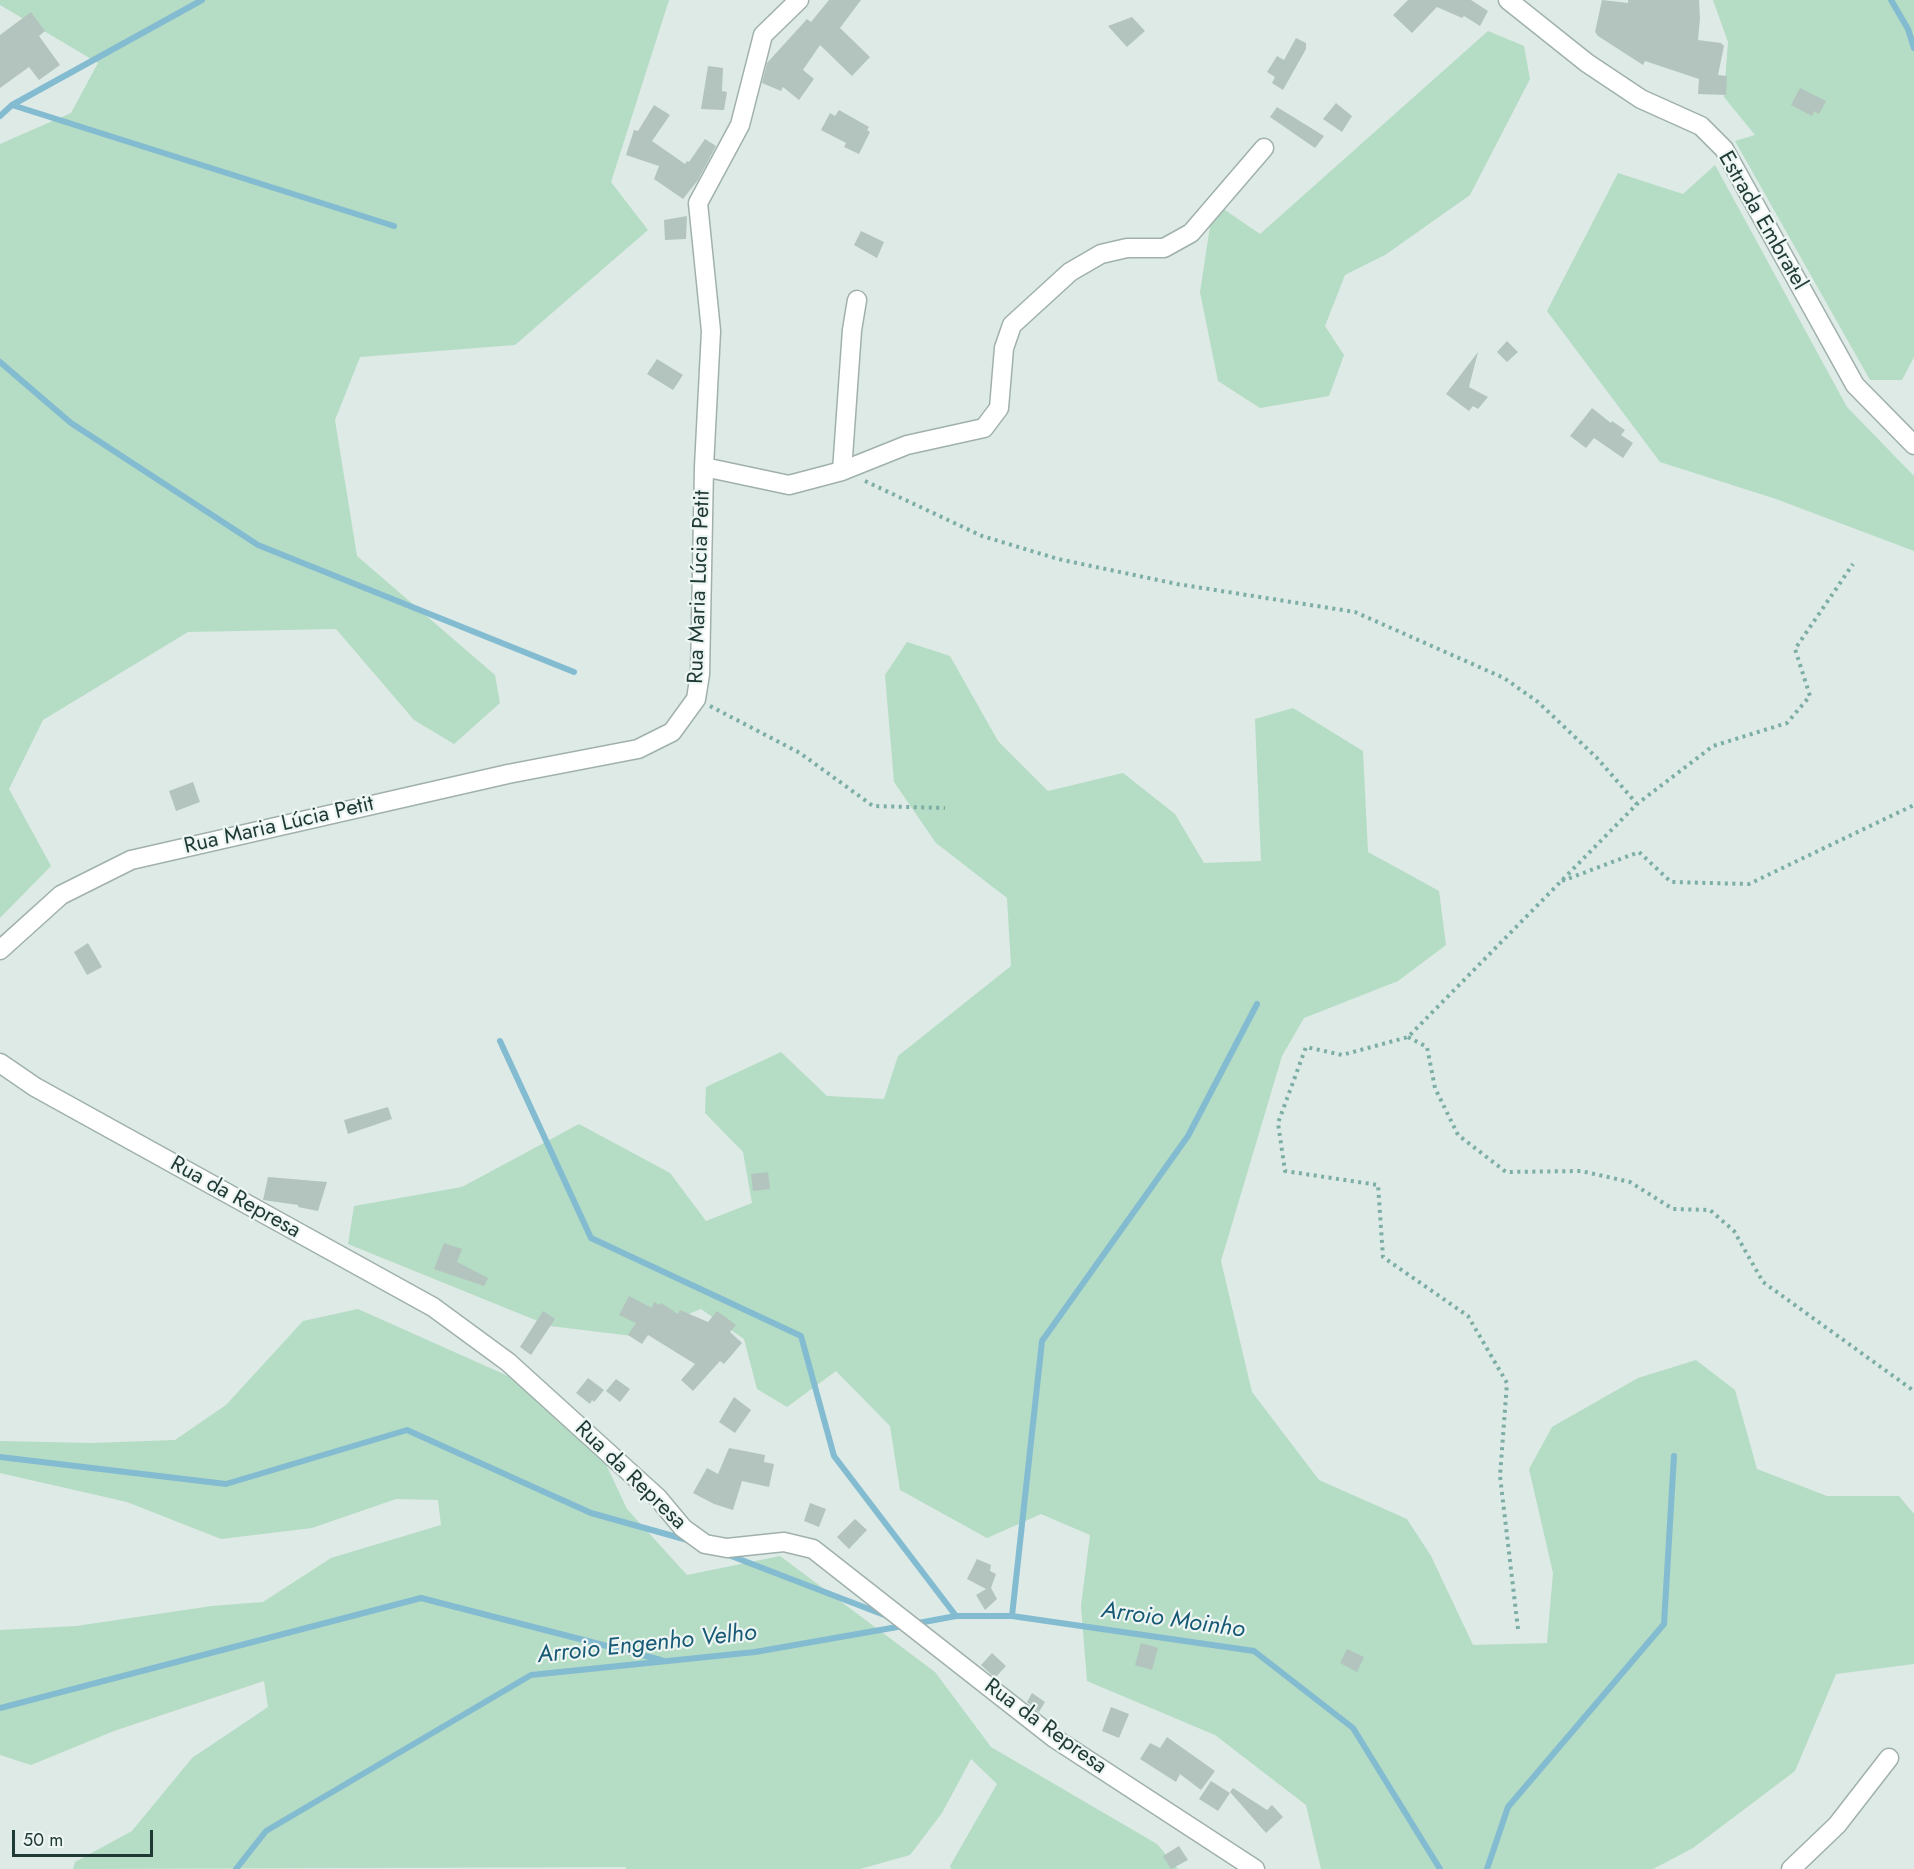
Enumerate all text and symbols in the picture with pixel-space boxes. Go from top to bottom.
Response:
street label: Estrada Embratel [1712,147,1812,295]
street label: Rua Maria Lúcia Petit [683,490,717,684]
street label: Rua Maria Lúcia Petit [182,791,376,861]
street label: Rua da Represa [165,1151,305,1245]
street label: Rua da Represa [569,1416,691,1536]
water label: Arroio Moinho [1099,1597,1247,1645]
water label: Arroio Engenho Velho [536,1619,758,1671]
street label: Rua da Represa [979,1674,1111,1780]
scale bar [15,1818,156,1856]
text: 50 m [23,1827,63,1853]

